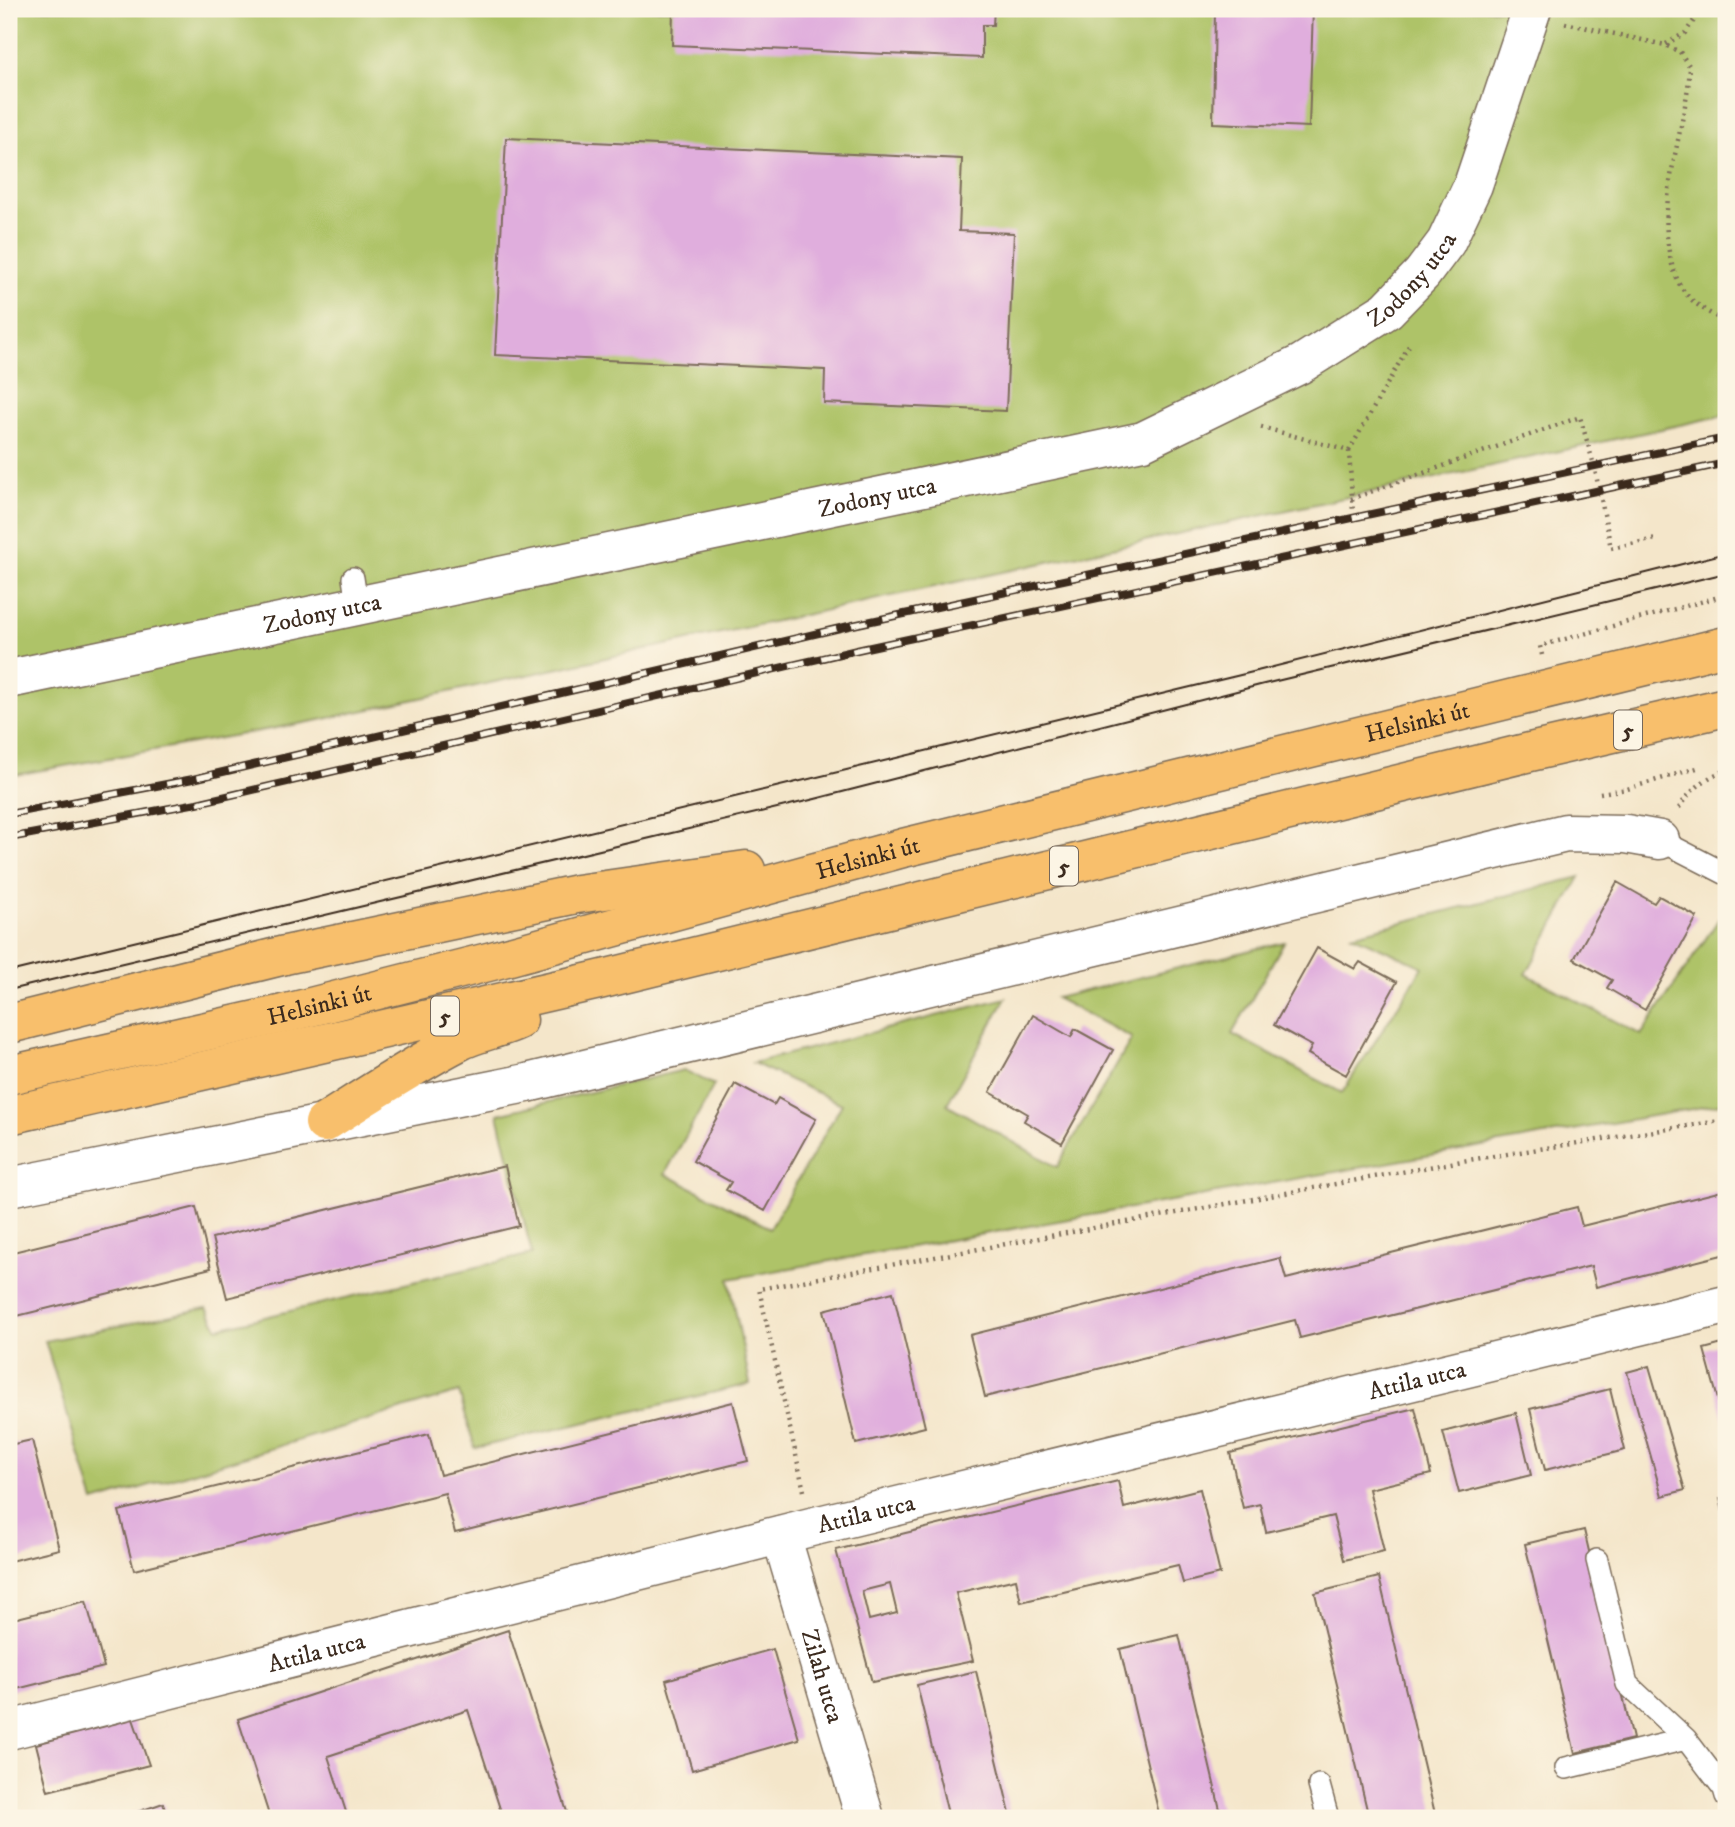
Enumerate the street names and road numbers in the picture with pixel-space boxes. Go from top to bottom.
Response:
street label: Zodony utca [1362,228,1464,335]
street label: Zodony utca [816,471,940,525]
street label: Zodony utca [261,587,385,641]
street label: Helsinki út [1362,695,1473,750]
road number: 5 [1614,710,1642,750]
street label: Helsinki út [813,830,923,887]
road number: 5 [1050,846,1078,886]
street label: Helsinki út [265,978,375,1033]
road number: 5 [431,996,459,1036]
street label: Attila utca [1366,1354,1470,1407]
street label: Attila utca [815,1488,919,1541]
street label: Attila utca [265,1626,369,1680]
street label: Zilah utca [794,1626,850,1728]

